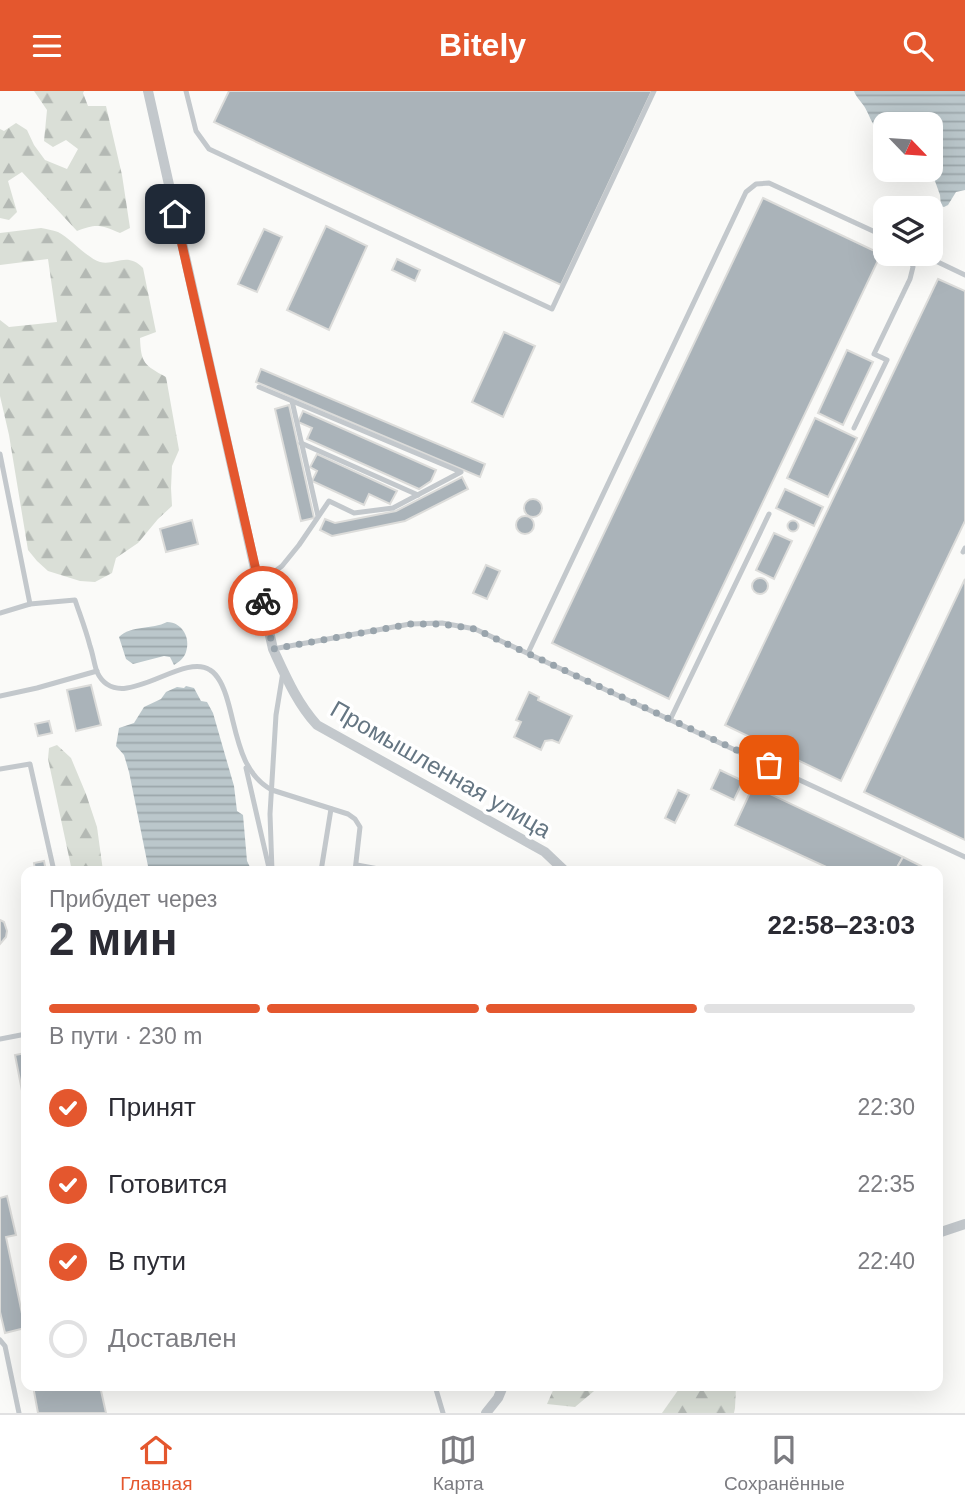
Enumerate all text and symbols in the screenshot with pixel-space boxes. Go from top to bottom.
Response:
icon: menu [28,27,66,65]
text: Bitely [439,27,526,63]
icon: search [899,27,937,65]
north arrow [873,112,943,182]
map controls [873,112,943,266]
pin [145,184,205,244]
icon: home [156,195,194,233]
button: layers [873,196,943,266]
courier [228,566,298,636]
icon: bike [244,582,282,620]
street label: Промышленная улица [326,695,556,843]
pin [739,735,799,795]
icon: bag [750,746,788,784]
text: Прибудет через [49,886,217,912]
text: 22:58–23:03 [768,910,915,940]
text: 2 мин [49,913,177,965]
text: В пути · 230 m [49,1023,202,1049]
icon: check [49,1089,87,1127]
text: Принят [108,1092,196,1122]
text: 22:30 [857,1094,915,1120]
icon: check [49,1166,87,1204]
text: Готовится [108,1169,227,1199]
text: 22:35 [857,1171,915,1197]
icon: check [49,1243,87,1281]
text: В пути [108,1246,186,1276]
text: 22:40 [857,1248,915,1274]
text: Доставлен [108,1323,237,1353]
tab: Главная [120,1431,192,1495]
tab: Карта [433,1431,484,1495]
tab: Сохранённые [724,1431,845,1495]

